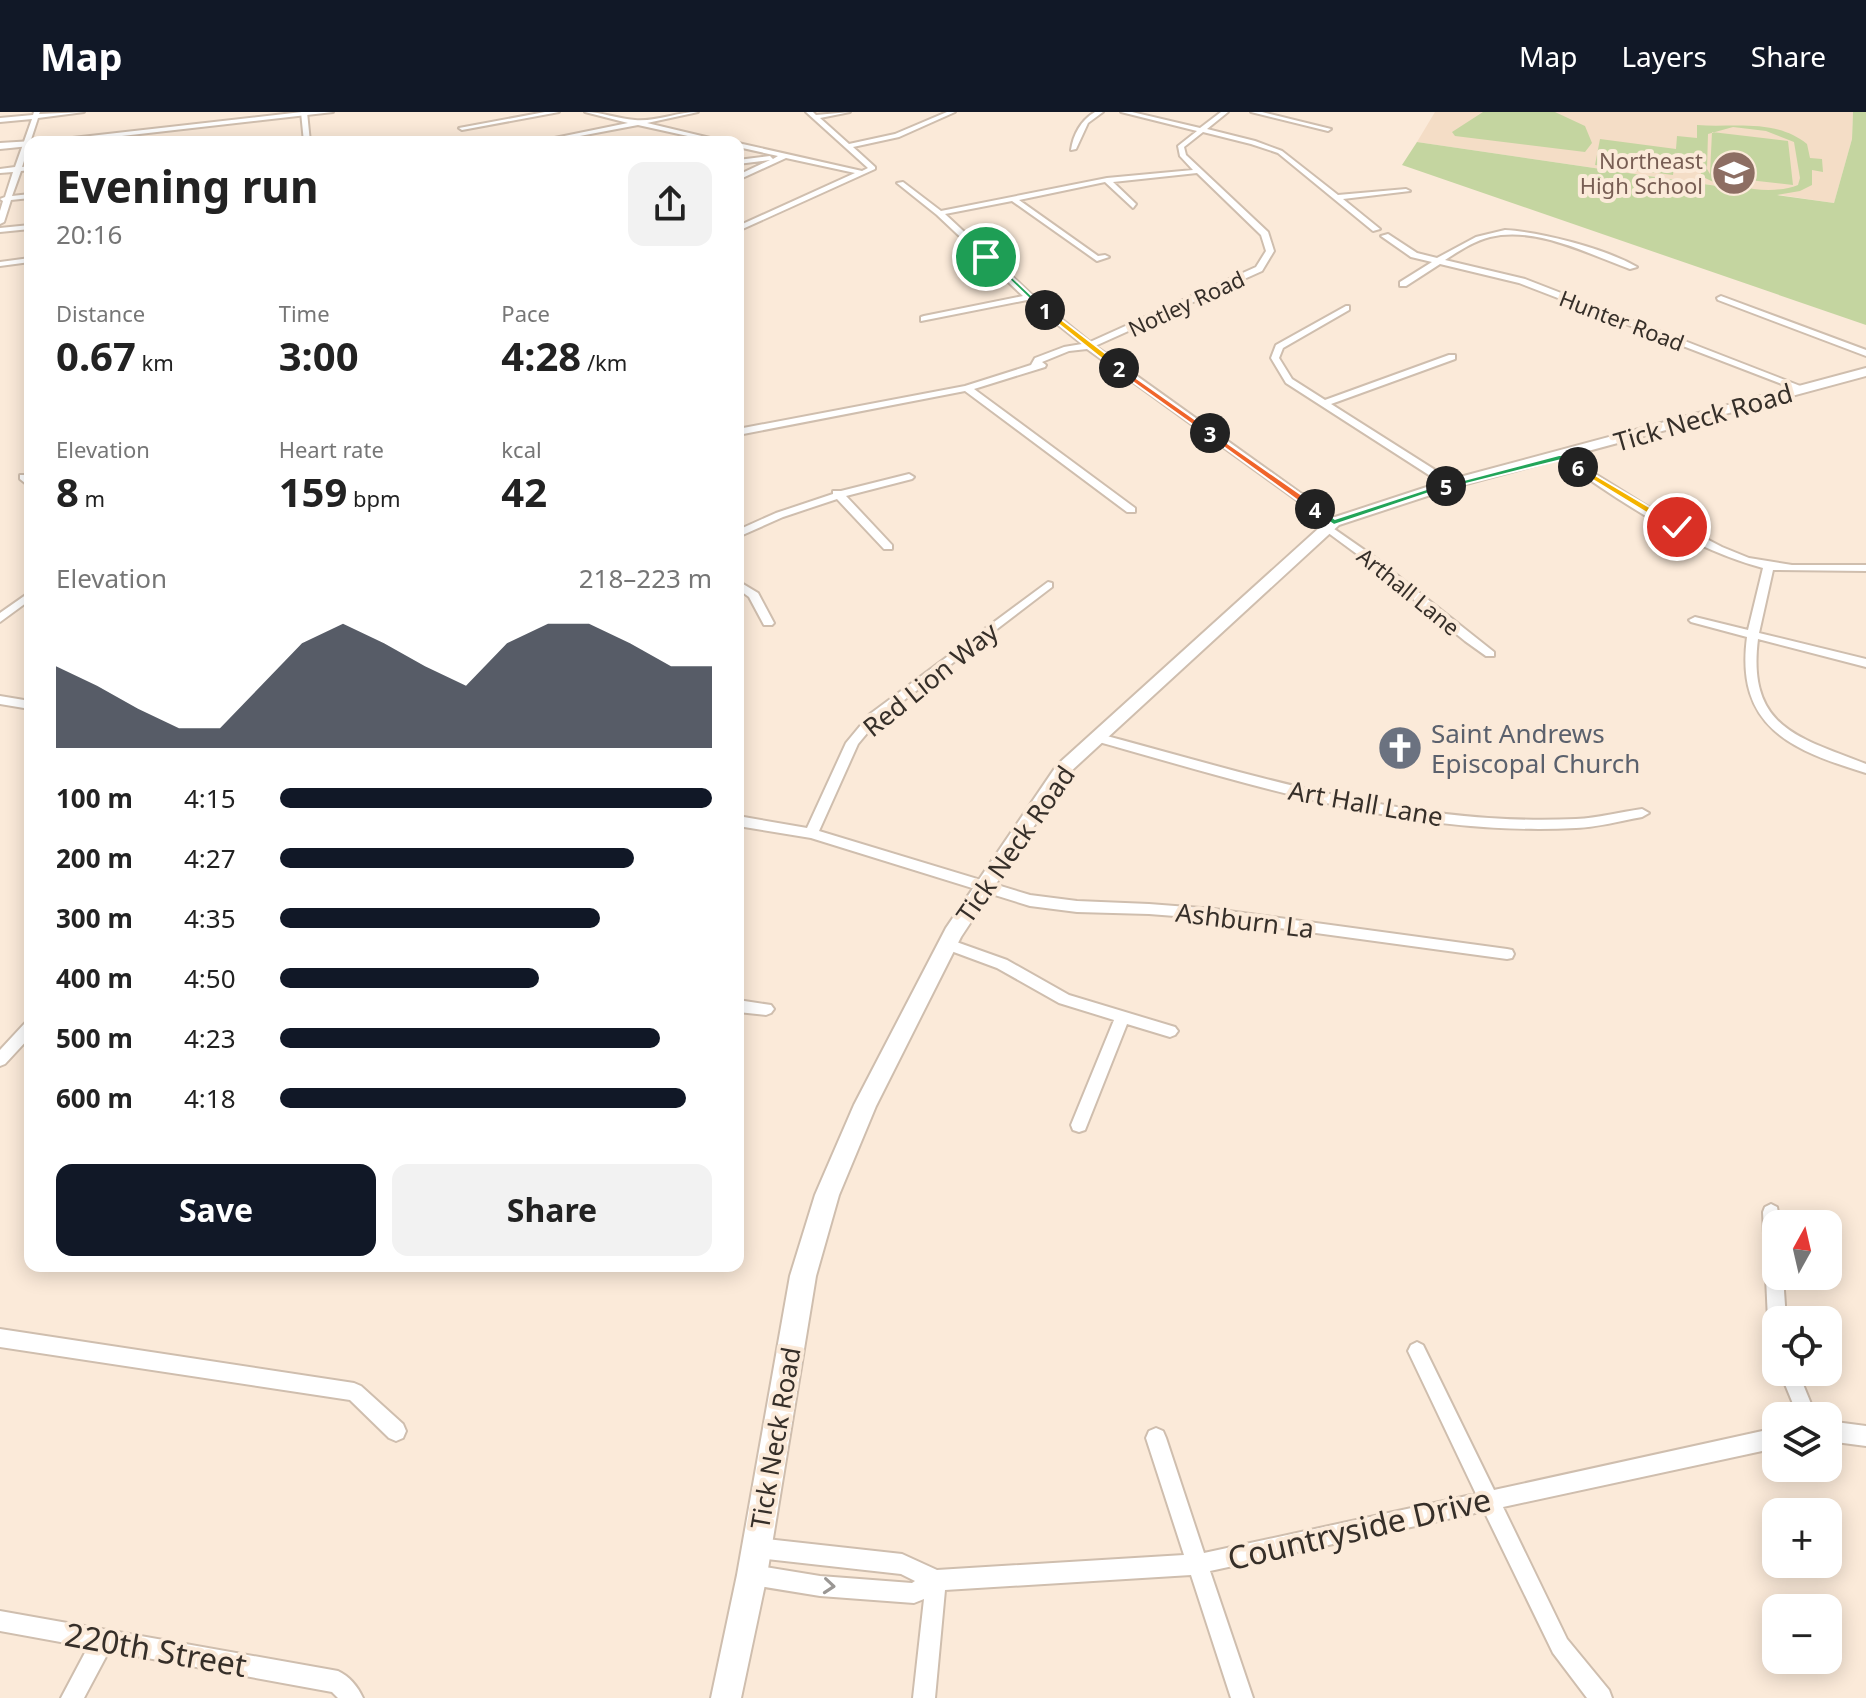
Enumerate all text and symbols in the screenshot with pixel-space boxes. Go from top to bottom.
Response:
text: Map [40,30,123,82]
text: Map [1519,37,1577,75]
text: Layers [1621,37,1707,75]
text: Share [1751,37,1826,75]
place label: Northeast High School [1580,145,1703,200]
school or university icon: Northeast High School [1710,149,1758,197]
text: Evening run [56,156,319,216]
button: share [628,162,712,246]
text: 20:16 [56,216,122,252]
pin [952,223,1020,291]
icon: arrive [964,235,1008,279]
street label: Notley Road [1123,263,1249,343]
street label: Hunter Road [1555,282,1689,358]
pin: 1 [1025,290,1065,330]
text: 1 [1039,295,1051,325]
text: Distance [56,298,145,328]
text: Time [279,298,330,328]
text: Pace [501,298,550,328]
text: 0.67 [56,328,136,383]
text: 3:00 [279,328,359,383]
text: 4:28 [501,328,581,383]
text: km [136,347,174,377]
text: /km [581,347,627,377]
pin: 2 [1099,348,1139,388]
text: 2 [1113,353,1125,383]
street label: Tick Neck Road [1609,374,1797,460]
pin: 3 [1190,413,1230,453]
text: 3 [1204,418,1216,448]
text: Elevation [56,434,150,464]
text: Heart rate [279,434,384,464]
text: kcal [501,434,542,464]
pin: 6 [1558,447,1598,487]
text: 6 [1572,452,1584,482]
text: 8 [56,464,79,519]
text: 159 [279,464,347,519]
text: 42 [501,464,547,519]
pin: 5 [1426,466,1466,506]
text: 5 [1440,471,1452,501]
text: m [79,483,105,513]
text: bpm [347,483,401,513]
pin: 4 [1295,489,1335,529]
pin [1643,493,1711,561]
text: 4 [1309,494,1321,524]
icon: check [1655,505,1699,549]
street label: Arthall Lane [1351,540,1467,642]
text: Elevation [56,560,167,596]
text: 218–223 m [579,560,712,596]
street label: Red Lion Way [855,613,1006,745]
place label: Saint Andrews Episcopal Church [1431,715,1640,781]
church icon: Saint Andrews Episcopal Church [1376,724,1424,772]
street label: Tick Neck Road [947,758,1083,930]
street label: Art Hall Lane [1286,772,1446,834]
text: 100 m [56,780,133,816]
text: 4:15 [184,780,236,816]
text: 200 m [56,840,133,876]
text: 4:27 [184,840,236,876]
street label: Ashburn La [1174,894,1316,946]
text: 300 m [56,900,133,936]
text: 4:35 [184,900,236,936]
text: 400 m [56,960,133,996]
text: 4:50 [184,960,236,996]
text: 500 m [56,1020,133,1056]
text: 4:23 [184,1020,236,1056]
text: 600 m [56,1080,133,1116]
text: 4:18 [184,1080,236,1116]
button: Save [56,1164,376,1256]
button: Share [392,1164,712,1256]
north arrow [1762,1210,1842,1290]
map controls [1762,1210,1842,1674]
button: locate [1762,1306,1842,1386]
street label: Tick Neck Road [741,1344,809,1532]
button: layers [1762,1402,1842,1482]
street label: Countryside Drive [1223,1477,1495,1579]
button: + [1762,1498,1842,1578]
one-way arrow [823,1578,836,1595]
button: − [1762,1594,1842,1674]
street label: 220th Street [62,1612,250,1686]

